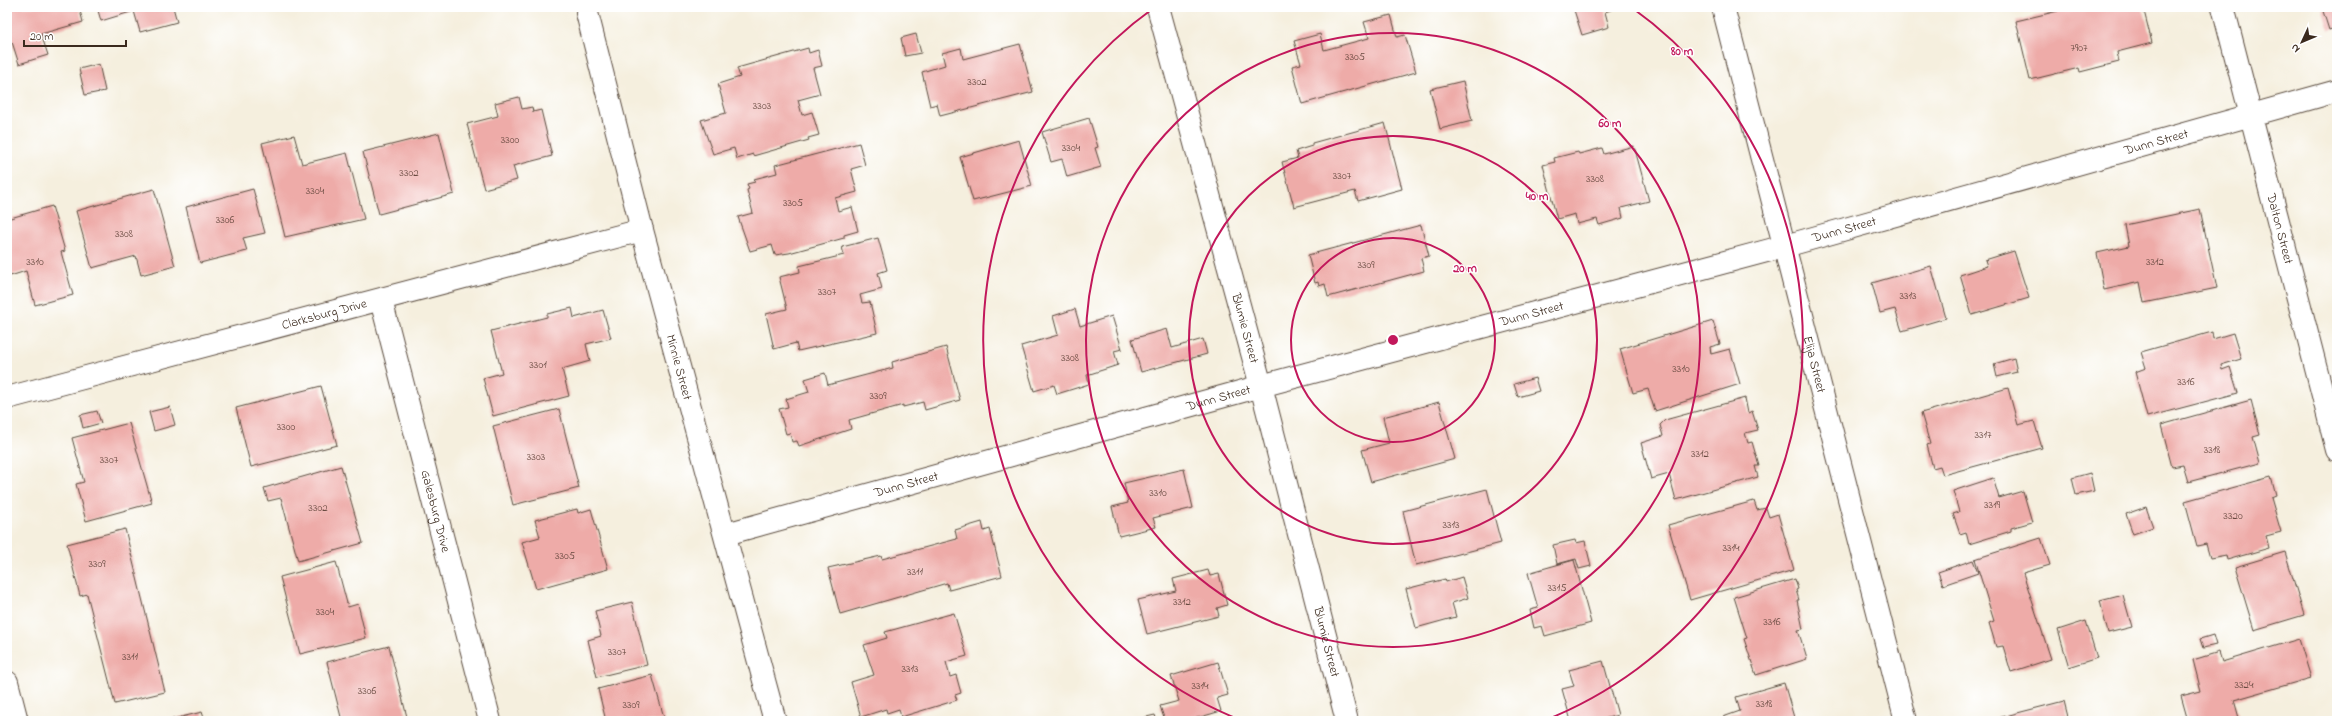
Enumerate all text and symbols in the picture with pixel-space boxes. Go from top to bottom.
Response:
scale bar [24,22,126,48]
north arrow [2282,22,2322,62]
text: 20 m [30,28,53,46]
house number: 7907 [2070,40,2088,56]
text: N [2287,40,2304,56]
text: 80 m [1670,43,1694,61]
house number: 3305 [1345,49,1365,65]
house number: 3302 [967,74,987,90]
house number: 3303 [753,98,772,114]
text: 60 m [1598,115,1622,133]
street label: Dunn Street [2121,124,2191,160]
house number: 3300 [501,132,520,148]
house number: 3304 [1062,140,1081,156]
house number: 3302 [399,165,419,181]
house number: 3307 [1333,168,1352,184]
house number: 3308 [1586,171,1604,187]
house number: 3304 [306,183,325,199]
text: 40 m [1525,188,1549,206]
street label: Dalton Street [2262,190,2298,267]
house number: 3305 [783,195,803,211]
street label: Dunn Street [1809,211,1879,248]
house number: 3306 [216,212,234,228]
house number: 3308 [115,226,133,242]
house number: 3310 [26,254,44,270]
house number: 3312 [2146,254,2165,270]
house number: 3309 [1357,257,1375,273]
text: 20 m [1452,260,1477,278]
house number: 3307 [818,284,837,300]
house number: 3313 [1899,288,1917,304]
street label: Blumie Street [1226,290,1264,366]
street label: Clarksburg Drive [279,294,369,334]
street label: Dunn Street [1496,296,1566,332]
street label: Minnie Street [661,332,697,403]
centre of rings [1386,333,1400,347]
street label: Elija Street [1798,334,1831,396]
house number: 3308 [1061,350,1079,366]
house number: 3301 [529,357,547,373]
house number: 3310 [1672,361,1690,377]
house number: 3316 [2177,374,2195,390]
street label: Dunn Street [1183,380,1253,416]
house number: 3309 [869,388,887,404]
house number: 3300 [277,419,296,435]
house number: 3317 [1974,427,1992,443]
house number: 3318 [2204,442,2220,458]
house number: 3312 [1691,446,1710,462]
house number: 3303 [527,449,546,465]
house number: 3307 [100,452,119,468]
street label: Dunn Street [871,466,941,502]
street label: Galesburg Drive [416,468,455,554]
house number: 3310 [1149,485,1167,501]
house number: 3319 [1984,497,2001,513]
house number: 3302 [308,500,328,516]
house number: 3320 [2223,508,2243,524]
house number: 3313 [1442,517,1460,533]
house number: 3314 [1722,540,1740,556]
house number: 3305 [555,548,575,564]
house number: 3309 [88,556,106,572]
house number: 3311 [907,564,924,580]
house number: 3315 [1548,580,1566,596]
house number: 3312 [1173,594,1192,610]
house number: 3304 [316,604,335,620]
street label: Blumie Street [1308,604,1345,680]
house number: 3316 [1763,614,1781,630]
house number: 3307 [608,644,627,660]
house number: 3311 [122,649,139,665]
house number: 3313 [901,661,919,677]
house number: 3324 [2234,677,2254,693]
house number: 3314 [1191,678,1209,694]
house number: 3306 [358,683,376,699]
house number: 3318 [1756,696,1772,712]
house number: 3309 [622,697,640,713]

